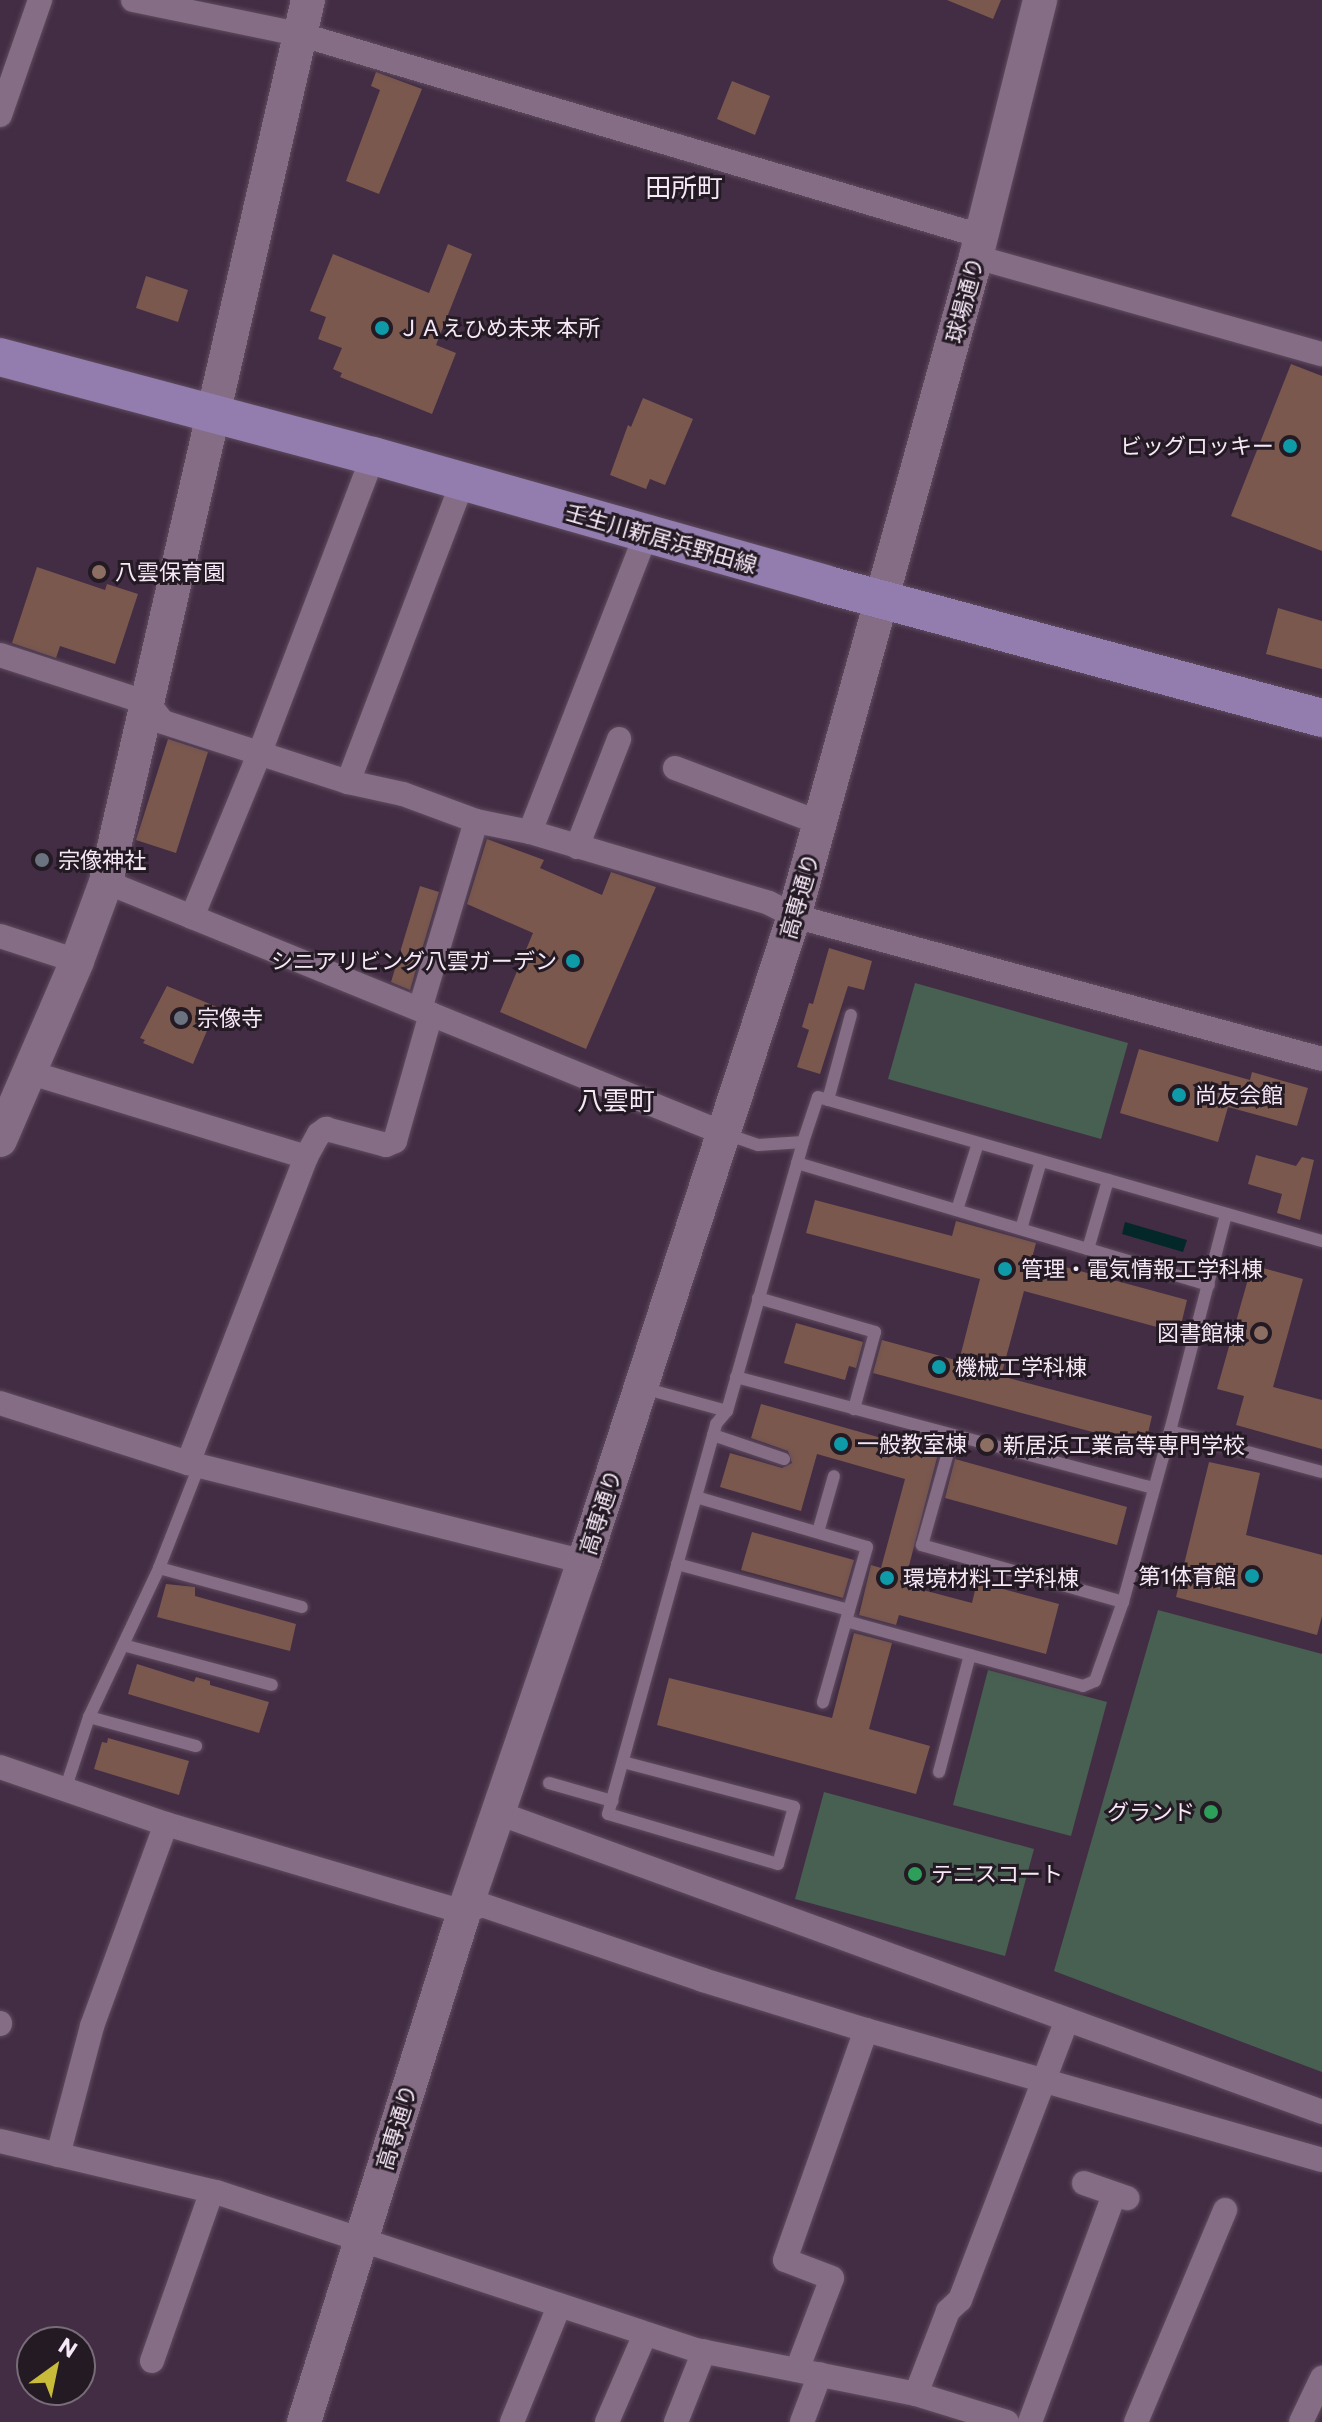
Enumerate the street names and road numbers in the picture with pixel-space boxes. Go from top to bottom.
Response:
street label: 球場通り [940,254,988,346]
street label: 壬生川新居浜野田線 [562,498,760,578]
street label: 高専通り [774,850,824,942]
street label: 高専通り [574,1466,626,1558]
street label: 高専通り [371,2081,421,2173]

